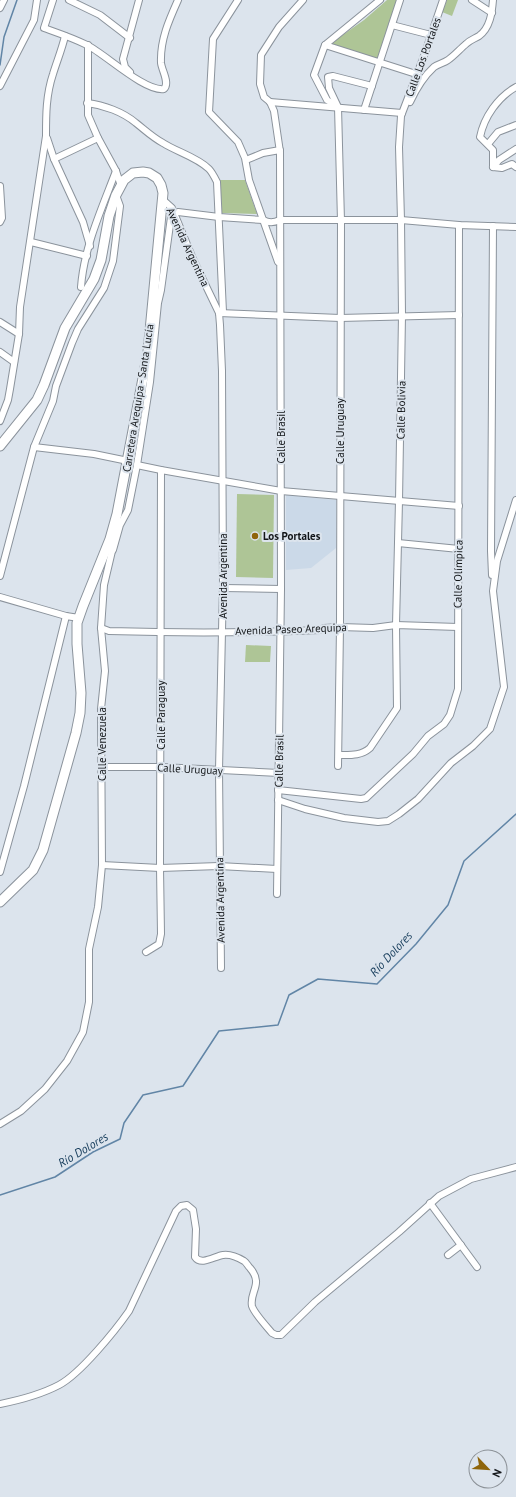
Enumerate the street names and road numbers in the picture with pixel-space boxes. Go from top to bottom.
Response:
street label: Calle Los Portales [402,15,444,99]
street label: Avenida Argentina [164,205,212,289]
street label: Carretera Arequipa - Santa Lucía [119,323,157,473]
street label: Calle Bolivia [393,381,409,439]
street label: Calle Uruguay [333,397,347,464]
street label: Calle Brasil [274,410,288,463]
street label: Avenida Argentina [216,533,230,619]
street label: Calle Olímpica [450,540,466,608]
street label: Avenida Paseo Arequipa [235,620,347,638]
street label: Calle Paraguay [154,679,168,750]
street label: Calle Venezuela [95,707,109,781]
street label: Calle Brasil [272,734,286,788]
street label: Calle Uruguay [157,760,224,778]
street label: Avenida Argentina [212,857,228,943]

